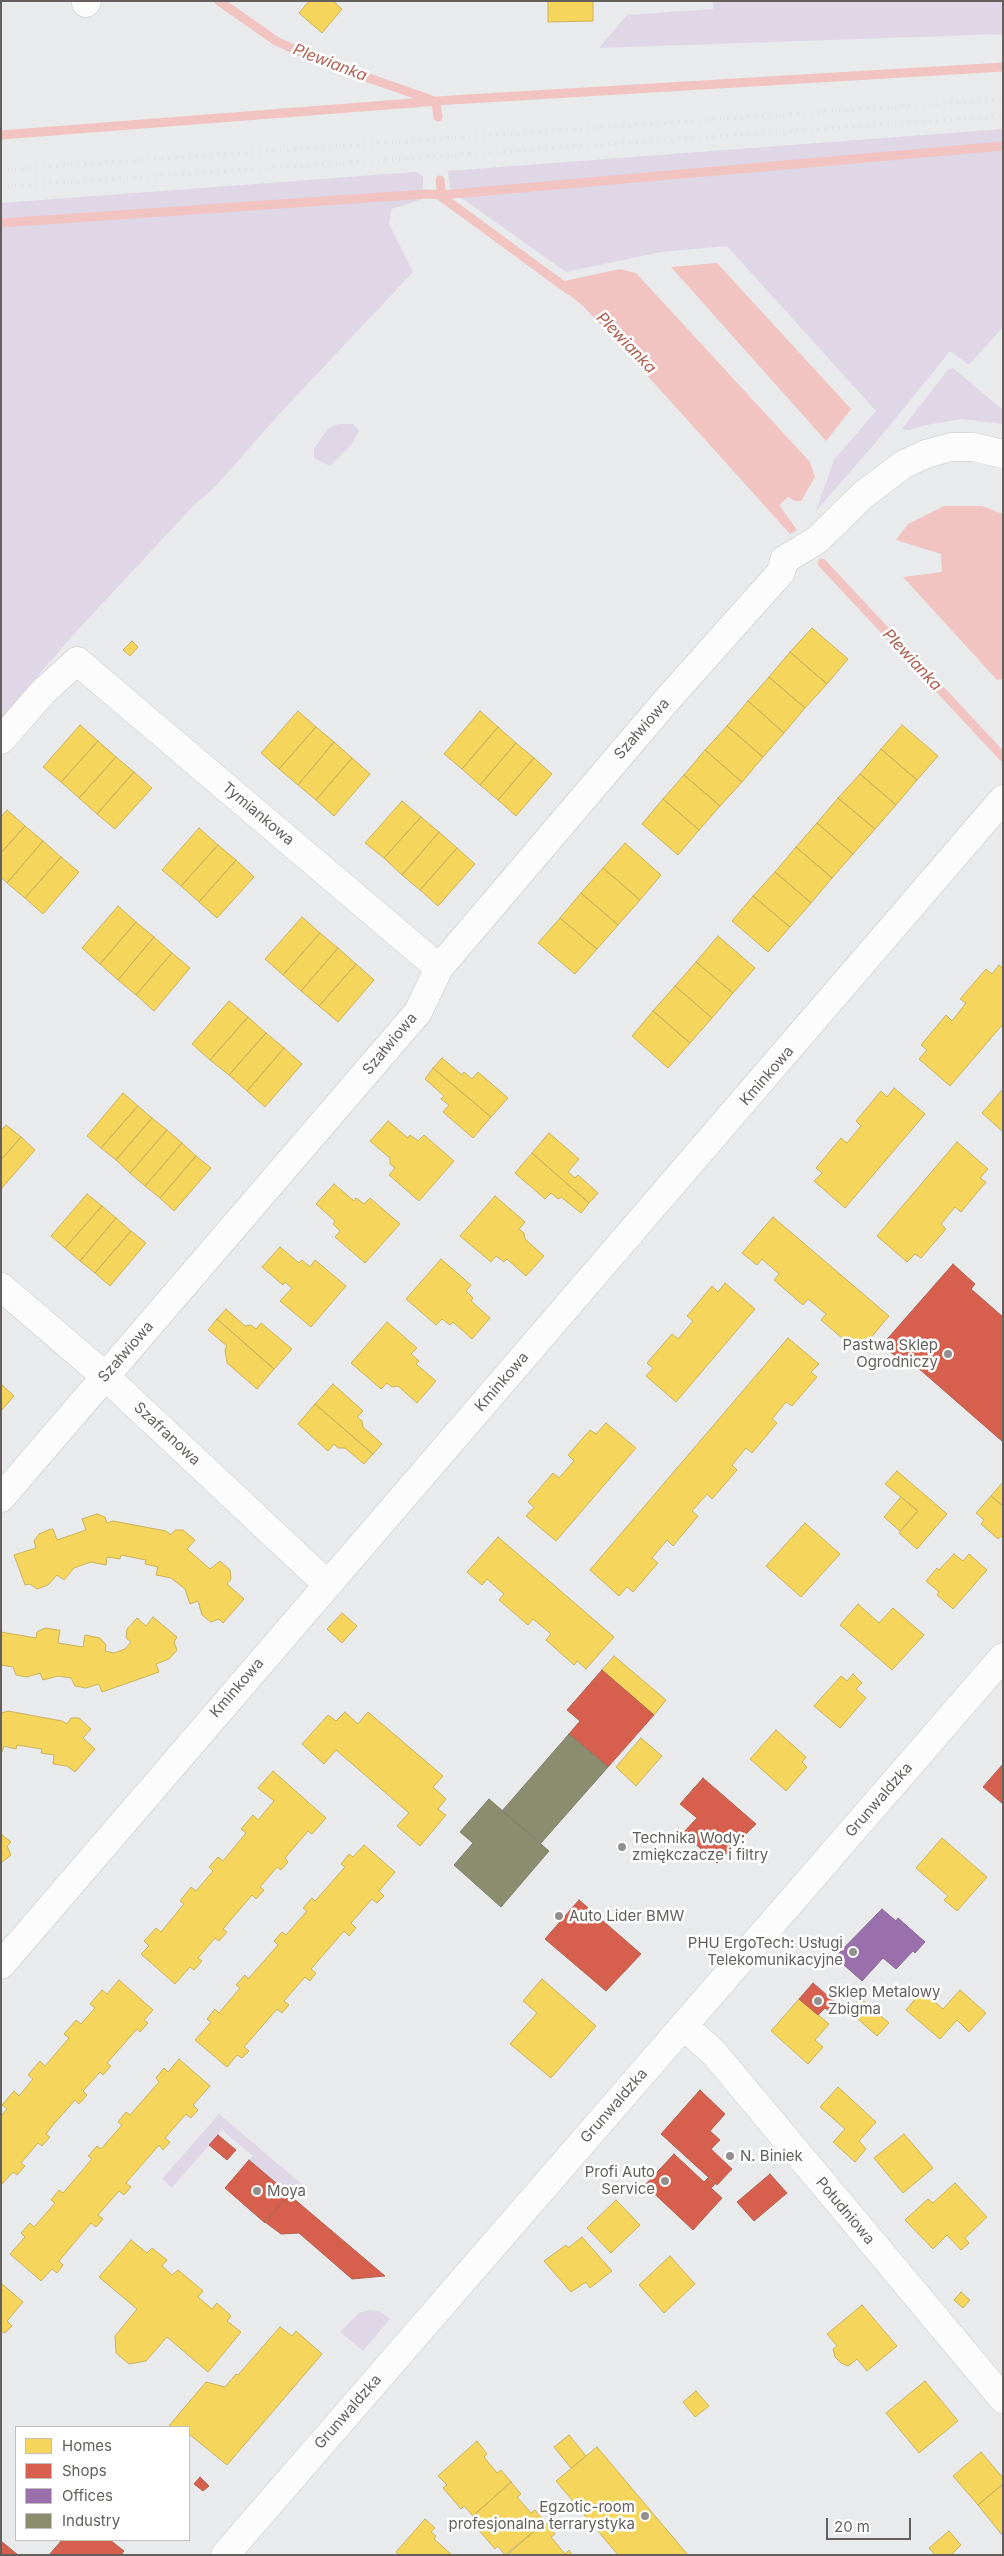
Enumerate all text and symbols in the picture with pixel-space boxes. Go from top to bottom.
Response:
water label: Plewianka [290,40,370,86]
water label: Plewianka [592,308,660,378]
water label: Plewianka [879,625,945,695]
street label: Szałwiowa [611,695,673,763]
street label: Tymiankowa [218,779,298,849]
street label: Szałwiowa [359,1009,421,1079]
street label: Kminkowa [736,1043,798,1109]
street label: Szałwiowa [95,1318,157,1386]
place label: Pastwa Sklep Ogrodniczy [843,1336,938,1371]
marker: Pastwa Sklep Ogrodniczy [942,1348,954,1360]
street label: Kminkowa [471,1349,533,1415]
street label: Szafranowa [130,1399,204,1469]
street label: Kminkowa [206,1655,268,1721]
street label: Grunwaldzka [842,1759,916,1841]
place label: Technika Wody: zmiękczacze i filtry [632,1829,768,1864]
marker: Technika Wody: zmiękczacze i filtry [616,1841,628,1853]
place label: Auto Lider BMW [569,1907,684,1925]
marker: Auto Lider BMW [553,1910,565,1922]
place label: PHU ErgoTech: Usługi Telekomunikacyjne [688,1934,843,1969]
marker: PHU ErgoTech: Usługi Telekomunikacyjne [847,1946,859,1958]
place label: Sklep Metalowy Zbigma [828,1983,940,2018]
marker: Sklep Metalowy Zbigma [812,1995,824,2007]
street label: Grunwaldzka [577,2065,651,2147]
place label: N. Biniek [740,2147,803,2165]
marker: N. Biniek [724,2150,736,2162]
place label: Profi Auto Service [585,2163,655,2198]
street label: Południowa [812,2174,878,2248]
marker: Profi Auto Service [659,2175,671,2187]
place label: Moya [267,2182,306,2200]
marker: Moya [251,2185,263,2197]
street label: Grunwaldzka [311,2371,385,2453]
legend [15,2426,190,2541]
text: Homes [62,2436,112,2455]
text: Shops [62,2461,107,2480]
text: Offices [62,2486,113,2505]
place label: Egzotic-room profesjonalna terrarystyka [449,2498,635,2533]
scale bar [829,2508,914,2540]
marker: Egzotic-room profesjonalna terrarystyka [639,2510,651,2522]
text: Industry [62,2511,120,2530]
text: 20 m [834,2517,870,2536]

